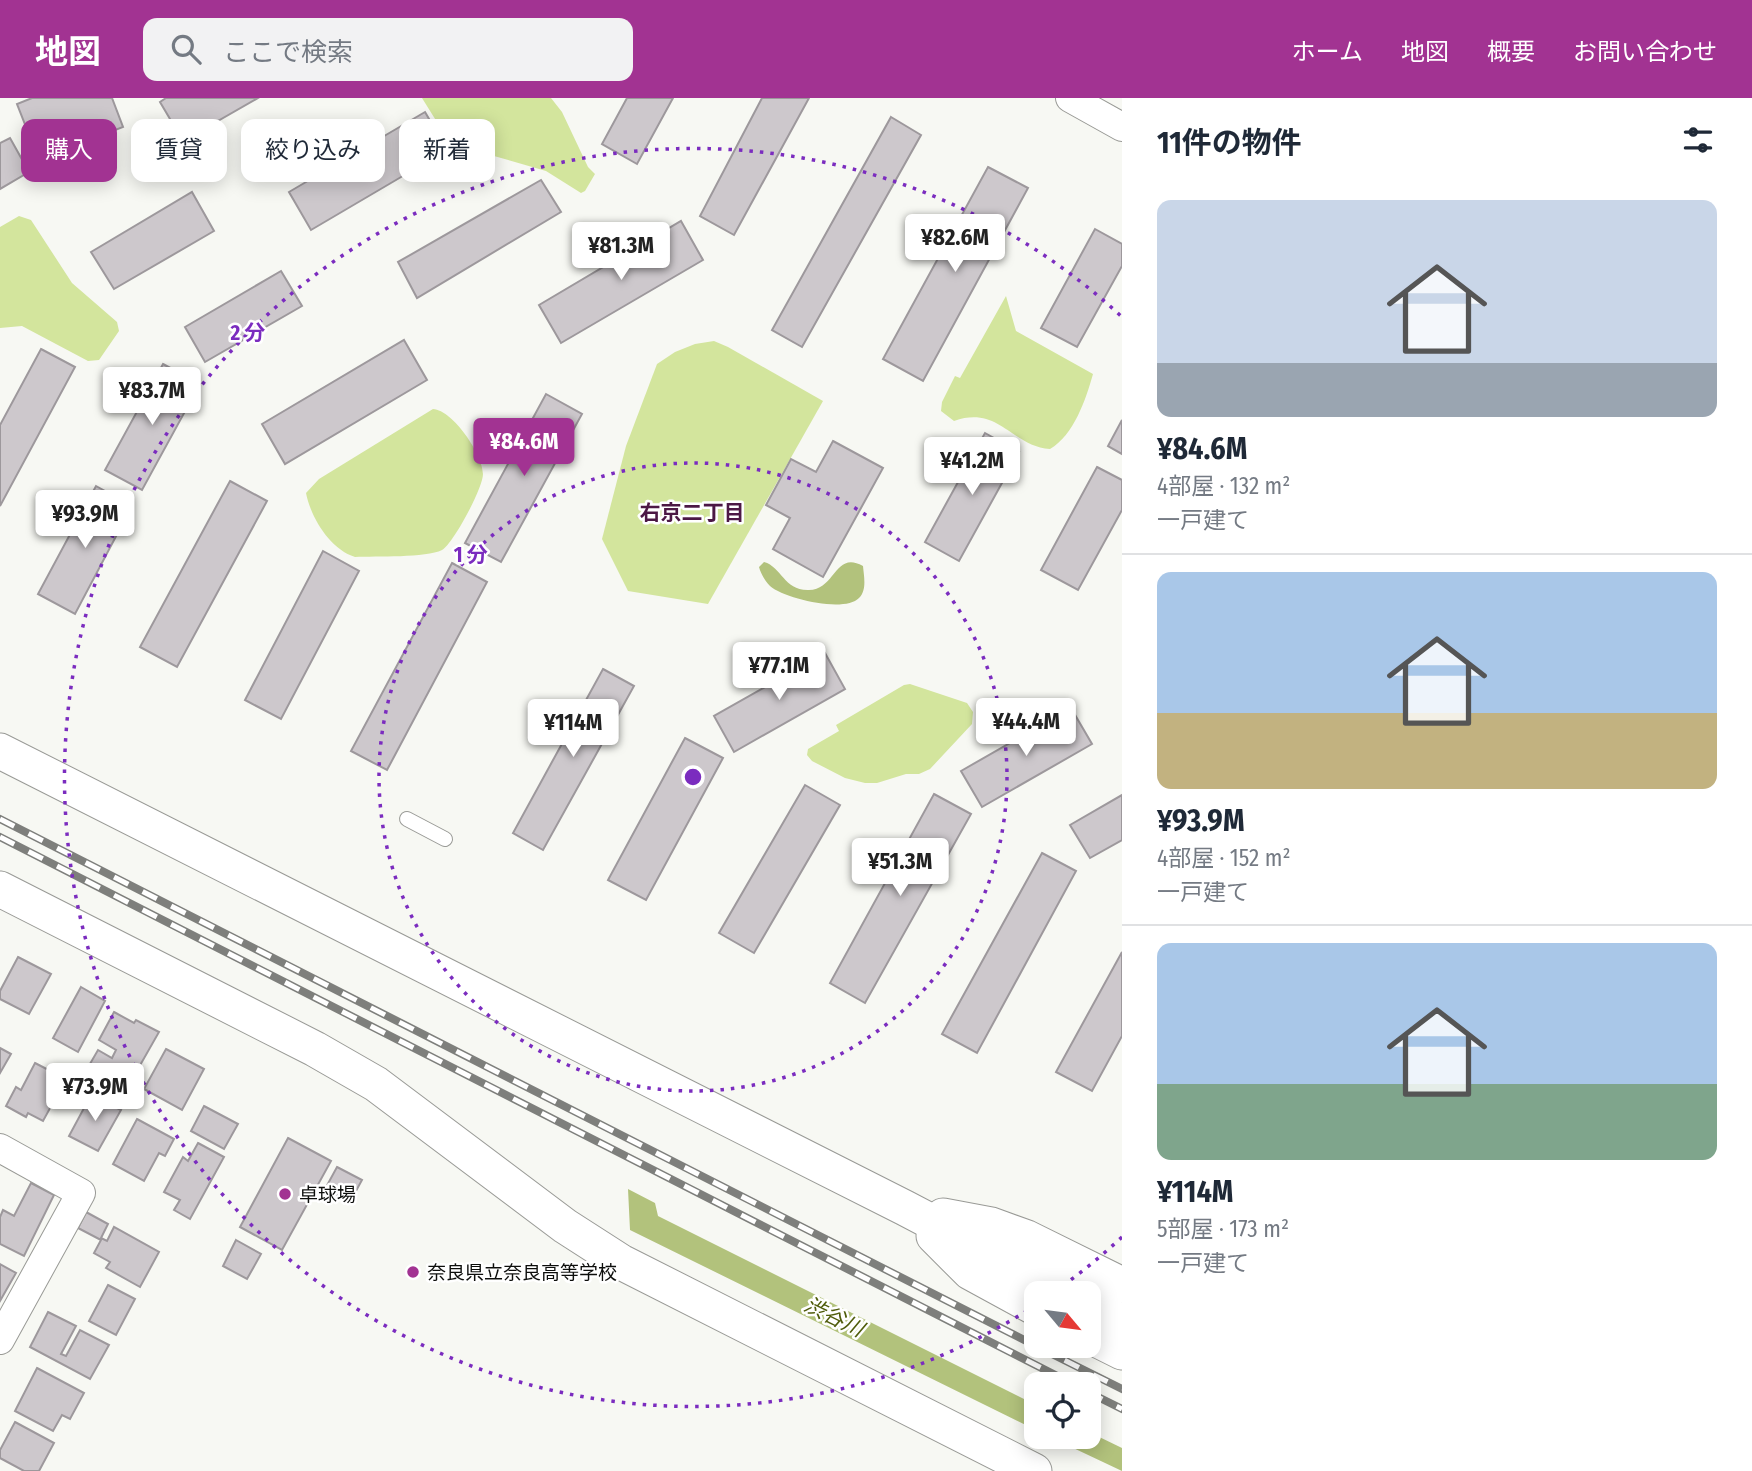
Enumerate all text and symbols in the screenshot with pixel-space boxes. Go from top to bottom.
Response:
search box [143,18,633,81]
icon: search [167,30,205,68]
text: 地図 [35,32,101,72]
text: ここで検索 [223,37,353,68]
text: ホーム [1292,38,1363,66]
text: 地図 [1401,38,1449,66]
text: 概要 [1487,38,1535,66]
text: お問い合わせ [1573,38,1717,66]
chip: 購入 [21,119,117,182]
chip: 賃貸 [131,119,227,182]
chip: 絞り込み [241,119,385,182]
chip: 新着 [399,119,495,182]
icon: filters [1679,121,1717,159]
text: 11件の物件 [1157,125,1302,161]
pin: ¥82.6M [898,214,1012,274]
pin: ¥81.3M [564,222,678,282]
text: ¥82.6M [921,223,989,251]
text: ¥81.3M [588,231,654,259]
icon: home [1374,246,1500,372]
text: 2 分 [229,320,266,346]
pin: ¥83.7M [95,368,209,427]
text: ¥83.7M [119,376,185,404]
pin: ¥84.6M [467,418,581,478]
text: ¥84.6M [489,427,559,455]
text: ¥84.6M [1157,431,1247,467]
pin: ¥41.2M [915,438,1029,497]
text: ¥41.2M [940,446,1004,474]
text: 4部屋 · 132 m² [1157,472,1290,500]
pin: ¥93.9M [28,490,142,550]
text: ¥93.9M [51,499,119,527]
district label: 右京二丁目 [640,500,745,526]
text: 一戸建て [1157,506,1249,534]
text: 1 分 [454,542,488,568]
icon: home [1374,618,1500,744]
pin: ¥77.1M [722,642,836,702]
text: ¥77.1M [749,651,809,679]
pin: ¥44.4M [969,698,1083,758]
pin: ¥114M [524,700,622,759]
text: ¥44.4M [992,707,1060,735]
text: ¥114M [544,708,602,736]
centre of rings [681,765,705,789]
text: ¥93.9M [1157,803,1244,839]
pin: ¥51.3M [843,838,957,898]
text: 4部屋 · 152 m² [1157,844,1291,872]
text: ¥51.3M [868,847,932,875]
text: 一戸建て [1157,878,1249,906]
icon: home [1374,989,1500,1115]
pin: ¥73.9M [38,1063,152,1123]
text: ¥73.9M [62,1072,128,1100]
text: ¥114M [1157,1174,1233,1210]
place label: 卓球場 [299,1183,356,1206]
marker: 卓球場 [277,1186,293,1202]
text: 5部屋 · 173 m² [1157,1215,1289,1243]
text: 一戸建て [1157,1249,1249,1277]
place label: 奈良県立奈良高等学校 [427,1261,617,1284]
marker: 奈良県立奈良高等学校 [405,1264,421,1280]
north arrow [1024,1281,1101,1358]
map controls [1024,1281,1101,1449]
water label: 渋谷川 [800,1292,870,1343]
button: locate [1024,1372,1101,1449]

